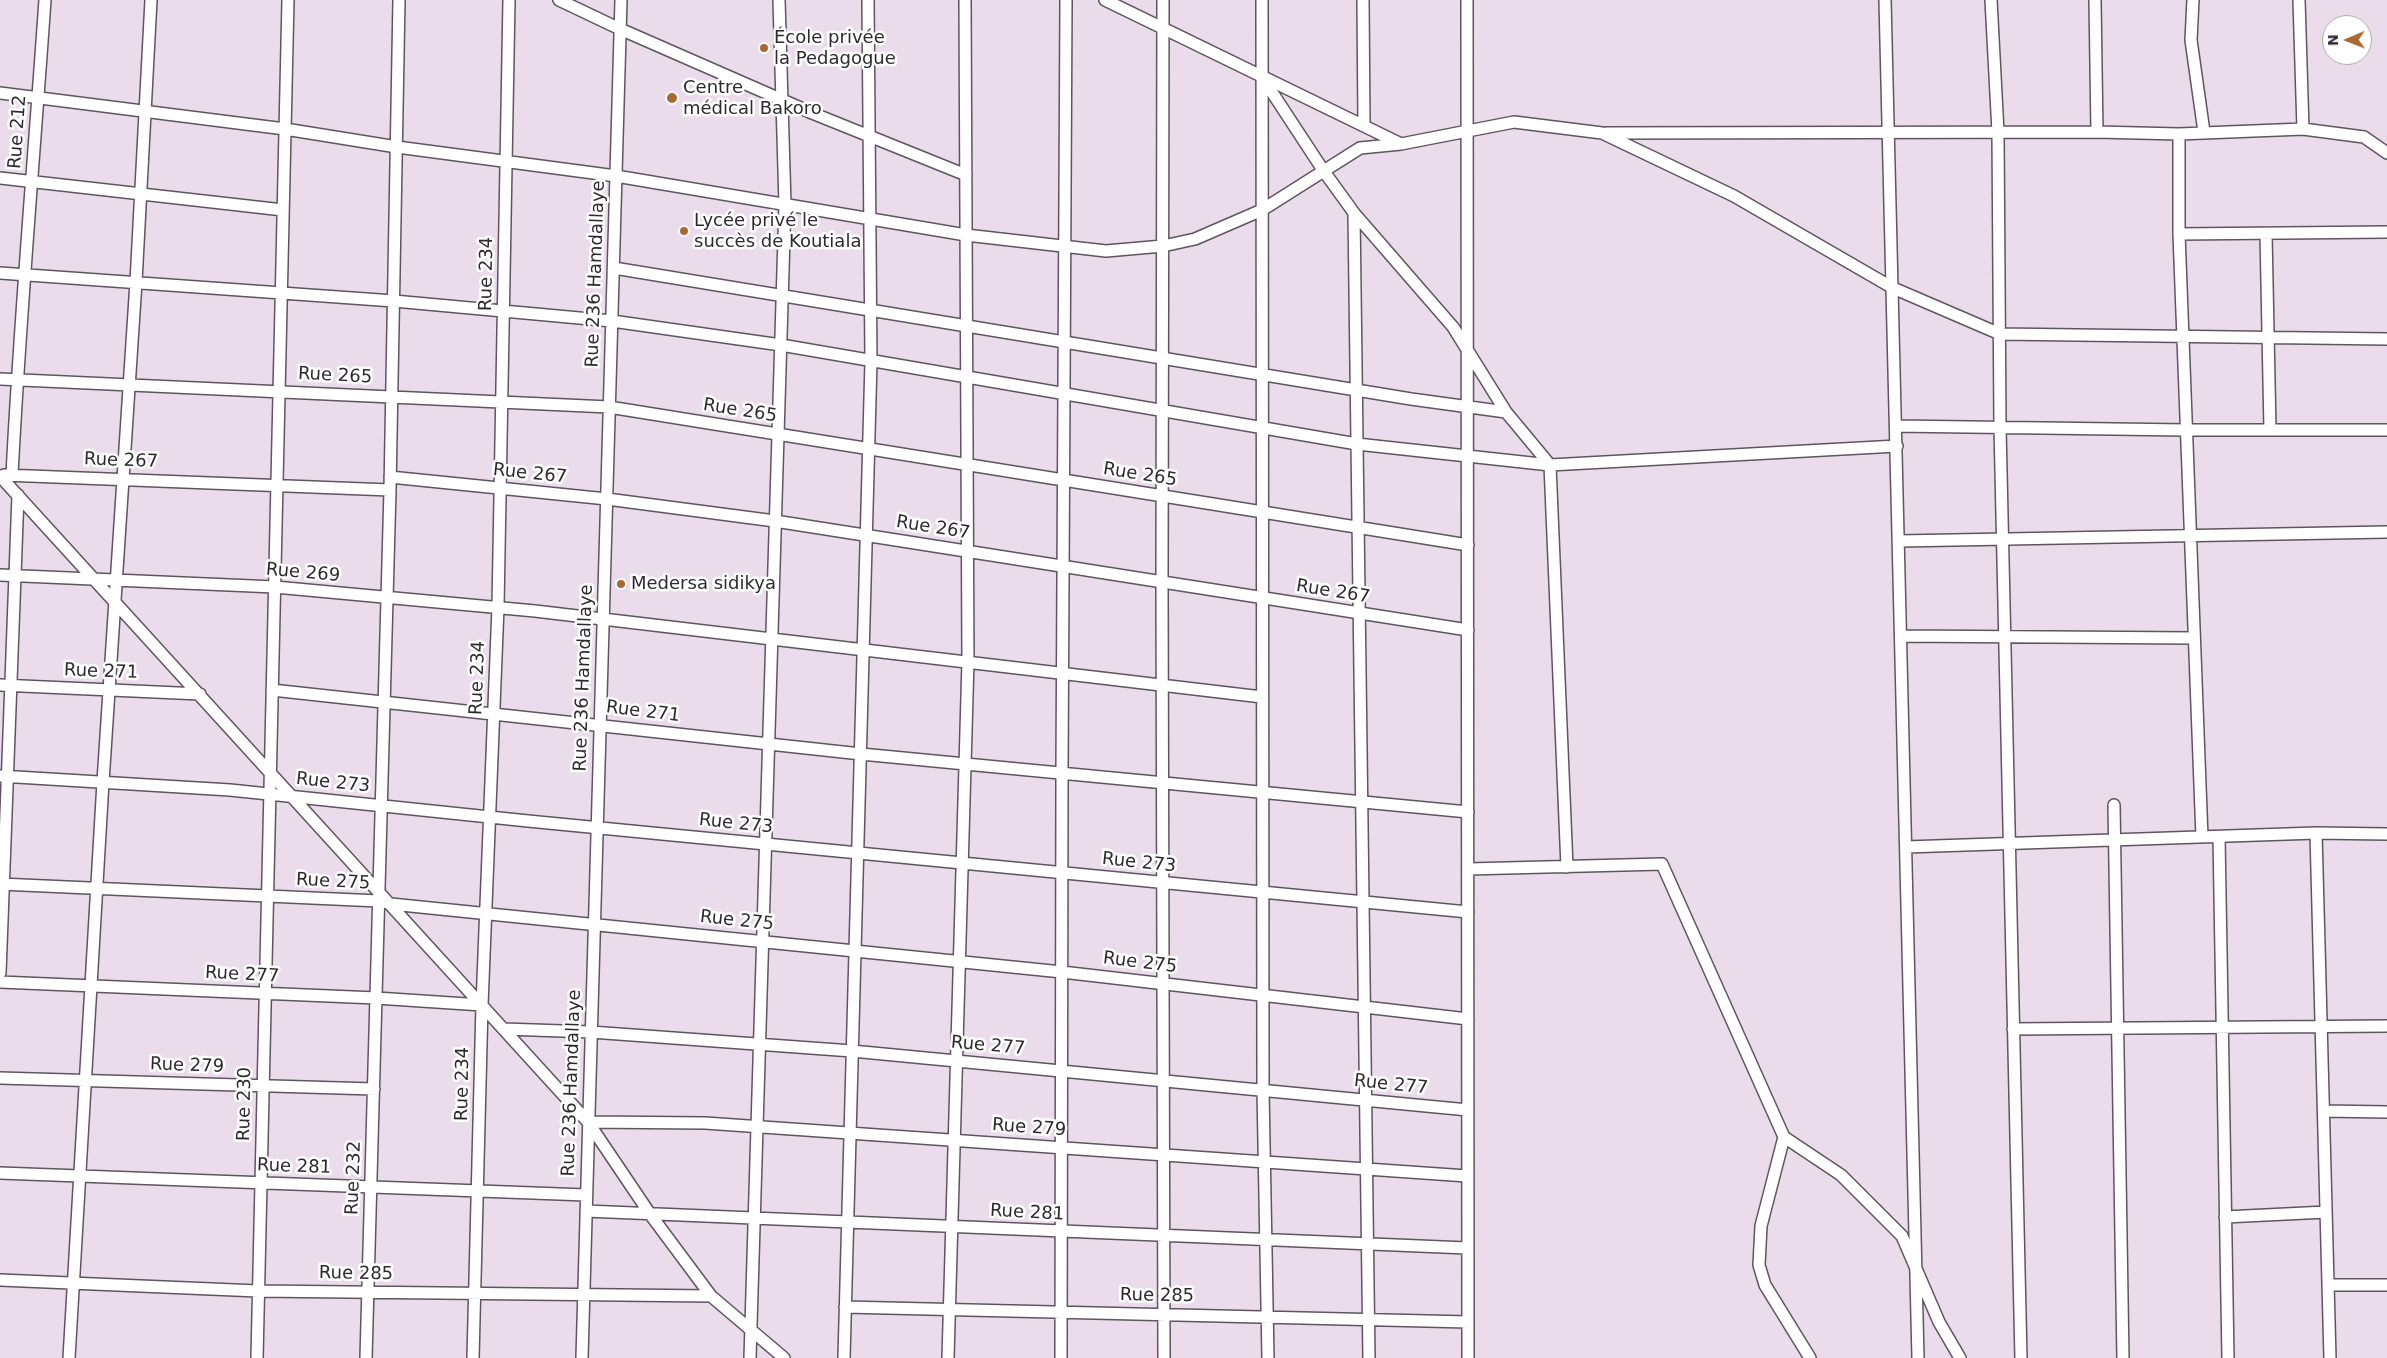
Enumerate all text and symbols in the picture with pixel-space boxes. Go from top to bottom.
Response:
north arrow [2322,15,2372,65]
place label: École privée la Pedagogue [774,27,896,70]
text: N [2325,34,2341,46]
marker: École privée la Pedagogue [758,42,770,54]
place label: Centre médical Bakoro [683,77,822,120]
marker: Centre médical Bakoro [665,91,679,105]
street label: Rue 212 [5,94,31,170]
street label: Rue 236 Hamdallaye [582,180,610,368]
place label: Lycée privé le succès de Koutiala [694,210,861,252]
marker: Lycée privé le succès de Koutiala [678,225,690,237]
street label: Rue 234 [476,237,498,311]
street label: Rue 265 [297,363,373,389]
street label: Rue 265 [702,395,778,427]
street label: Rue 267 [84,449,158,473]
street label: Rue 267 [492,459,568,489]
street label: Rue 265 [1102,459,1178,491]
street label: Rue 267 [895,512,971,544]
street label: Rue 269 [265,559,341,587]
place label: Medersa sidikya [631,573,776,595]
street label: Rue 267 [1295,576,1371,608]
marker: Medersa sidikya [615,578,627,590]
street label: Rue 236 Hamdallaye [570,584,598,772]
street label: Rue 234 [466,641,490,715]
street label: Rue 271 [64,660,138,684]
street label: Rue 271 [605,697,681,727]
street label: Rue 273 [295,768,371,798]
street label: Rue 273 [698,809,774,839]
street label: Rue 273 [1101,848,1177,878]
street label: Rue 275 [295,869,371,895]
street label: Rue 275 [699,906,775,936]
street label: Rue 275 [1102,948,1178,978]
street label: Rue 277 [204,962,280,988]
street label: Rue 236 Hamdallaye [558,989,586,1177]
street label: Rue 277 [950,1032,1026,1060]
street label: Rue 234 [452,1047,474,1121]
street label: Rue 279 [150,1054,224,1078]
street label: Rue 230 [234,1067,256,1141]
street label: Rue 277 [1353,1070,1429,1100]
street label: Rue 279 [991,1115,1067,1141]
street label: Rue 232 [342,1141,366,1215]
street label: Rue 281 [257,1155,331,1179]
street label: Rue 281 [989,1200,1065,1226]
street label: Rue 285 [319,1263,393,1285]
street label: Rue 285 [1120,1285,1194,1307]

